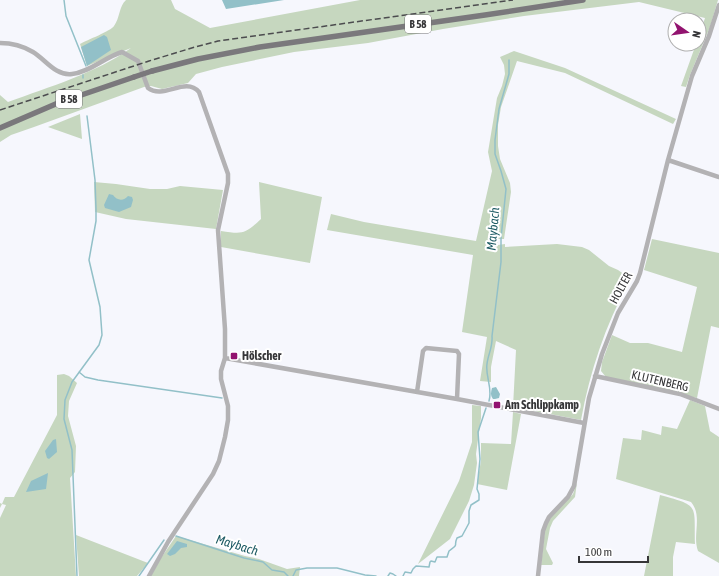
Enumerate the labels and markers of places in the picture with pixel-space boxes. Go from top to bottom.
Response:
place label: Hölscher [242,349,282,363]
marker: Hölscher [229,351,239,361]
place label: Am Schlippkamp [504,398,579,412]
marker: Am Schlippkamp [492,400,502,410]

